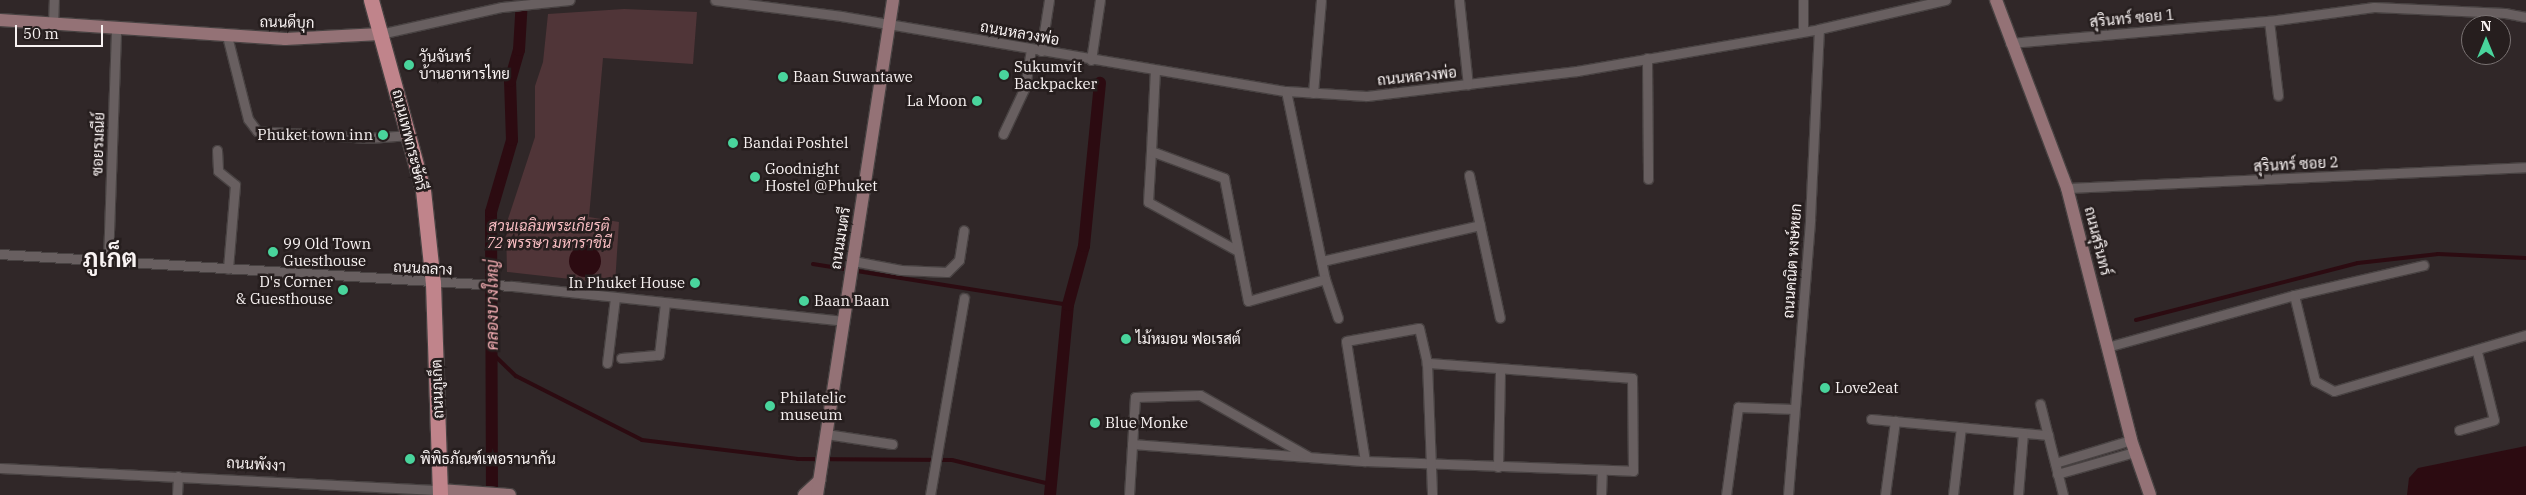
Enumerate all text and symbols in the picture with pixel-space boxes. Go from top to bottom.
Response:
street label: สุรินทร์ ซอย 1 [2089,5,2175,31]
street label: ถนนดีบุก [259,13,315,31]
scale bar [18,15,105,47]
north arrow [2461,15,2511,65]
street label: ถนนหลวงพ่อ [979,17,1061,49]
text: N [2480,17,2492,35]
text: 50 m [23,24,59,43]
place label: วันจันทร์ บ้านอาหารไทย [419,47,510,82]
place label: Sukumvit Backpacker [1014,57,1097,92]
marker: วันจันทร์ บ้านอาหารไทย [403,59,415,71]
street label: ถนนหลวงพ่อ [1376,63,1458,89]
place label: Baan Suwantawe [793,68,913,86]
marker: Sukumvit Backpacker [998,69,1010,81]
marker: Baan Suwantawe [777,71,789,83]
street label: ถนนเทพกระษัตรี [389,88,431,192]
place label: La Moon [907,92,967,110]
marker: La Moon [971,95,983,107]
street label: ซอยรมณีย์ [88,112,108,176]
place label: Phuket town inn [257,126,373,144]
marker: Phuket town inn [377,129,389,141]
place label: Bandai Poshtel [743,134,848,152]
marker: Bandai Poshtel [727,137,739,149]
street label: สุรินทร์ ซอย 2 [2253,153,2339,175]
place label: Goodnight Hostel @Phuket [765,159,878,194]
marker: Goodnight Hostel @Phuket [749,171,761,183]
street label: ถนนคณิต หงษ์หยก [1779,203,1805,319]
street label: ถนนสุรินทร์ [2081,205,2115,277]
street label: ถนนมนตรี [826,206,854,270]
park label: สวนเฉลิมพระเกียรติ 72 พรรษา มหาราชินี [487,216,611,251]
place label: 99 Old Town Guesthouse [283,234,371,269]
district label: ภูเก็ต [83,243,137,273]
marker: 99 Old Town Guesthouse [267,246,279,258]
street label: ถนนถลาง [393,257,453,279]
water label: คลองบางใหญ่ [482,260,502,350]
place label: D's Corner & Guesthouse [236,272,333,307]
place label: In Phuket House [568,274,685,292]
marker: In Phuket House [689,277,701,289]
marker: D's Corner & Guesthouse [337,284,349,296]
place label: Baan Baan [814,292,890,310]
marker: Baan Baan [798,295,810,307]
place label: ไม้หมอน ฟอเรสต์ [1136,330,1241,348]
marker: ไม้หมอน ฟอเรสต์ [1120,333,1132,345]
street label: ถนนภูเก็ต [427,359,447,419]
place label: Love2eat [1835,379,1899,397]
marker: Love2eat [1819,382,1831,394]
place label: Philatelic museum [780,388,846,423]
marker: Philatelic museum [764,400,776,412]
place label: Blue Monke [1105,414,1188,432]
marker: Blue Monke [1089,417,1101,429]
place label: พิพิธภัณฑ์เพอรานากัน [420,450,556,468]
street label: ถนนพังงา [226,453,286,475]
marker: พิพิธภัณฑ์เพอรานากัน [404,453,416,465]

